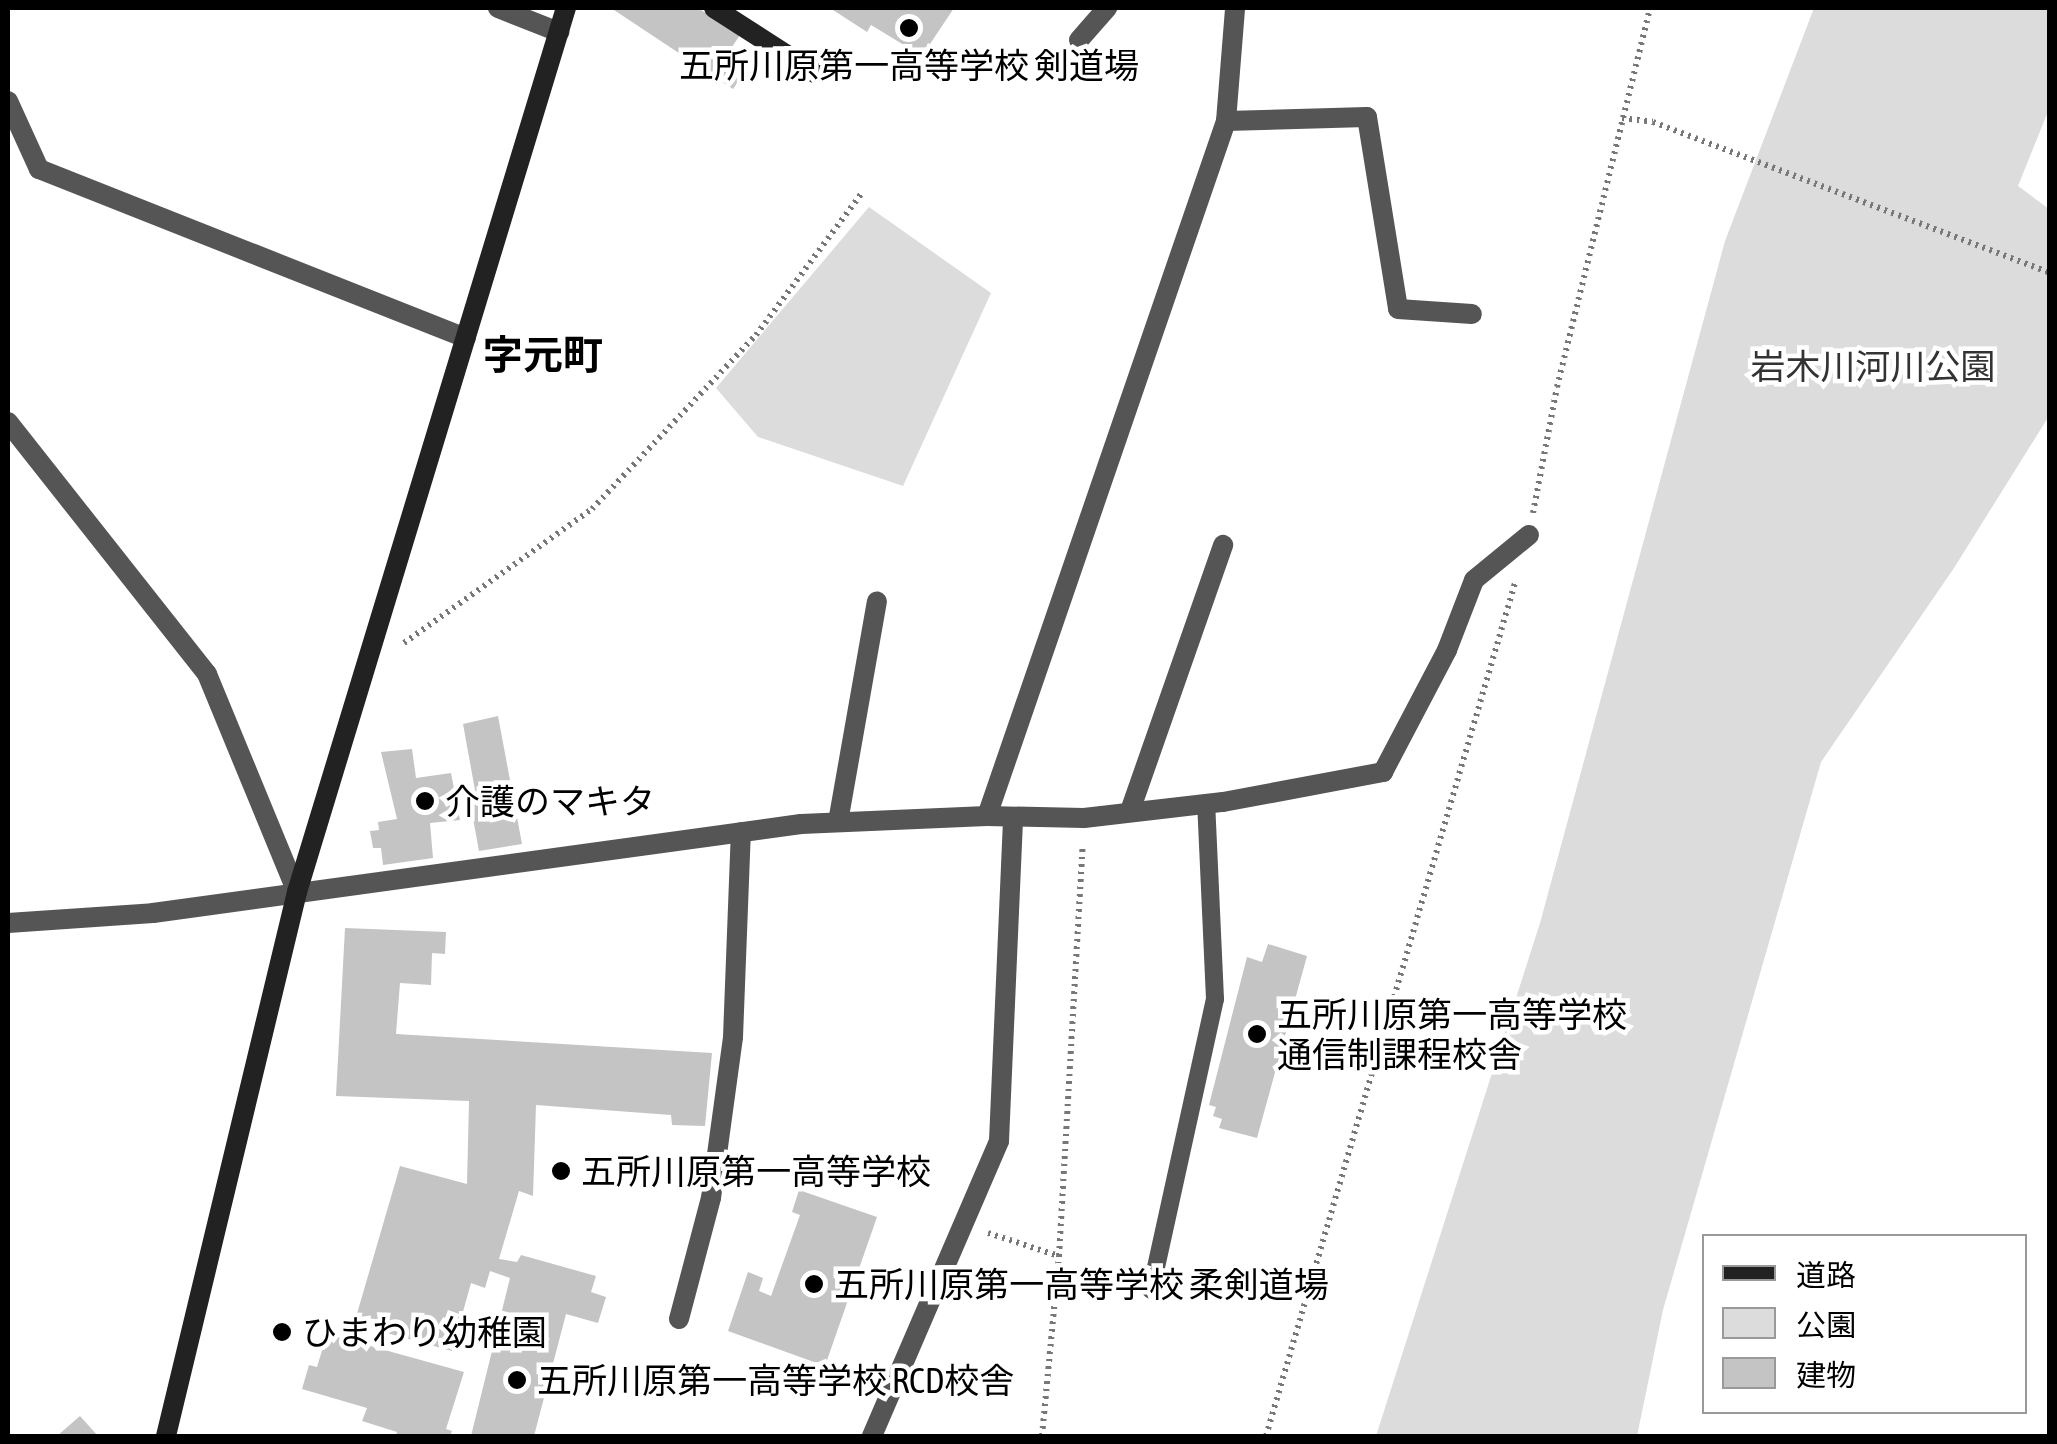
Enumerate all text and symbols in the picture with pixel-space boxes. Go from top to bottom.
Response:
marker: 五所川原第一高等学校 剣道場 [898,17,920,39]
place label: 五所川原第一高等学校 剣道場 [679,44,1139,86]
district label: 字元町 [483,331,603,379]
park label: 岩木川河川公園 [1751,345,1995,387]
place label: 介護のマキタ [445,780,655,822]
marker: 介護のマキタ [414,790,436,812]
place label: 五所川原第一高等学校 通信制課程校舎 [1277,993,1627,1075]
marker: 五所川原第一高等学校 通信制課程校舎 [1246,1023,1268,1045]
place label: 五所川原第一高等学校 [581,1150,931,1192]
marker: 五所川原第一高等学校 [550,1160,572,1182]
legend [1702,1234,2027,1414]
text: 道路 [1796,1258,1856,1292]
place label: 五所川原第一高等学校 柔剣道場 [834,1263,1329,1305]
marker: 五所川原第一高等学校 柔剣道場 [803,1273,825,1295]
text: 公園 [1796,1308,1856,1342]
place label: ひまわり幼稚園 [302,1311,547,1353]
marker: ひまわり幼稚園 [271,1321,293,1343]
text: 建物 [1796,1358,1856,1392]
place label: 五所川原第一高等学校 RCD校舎 [537,1359,1014,1401]
marker: 五所川原第一高等学校 RCD校舎 [506,1369,528,1391]

